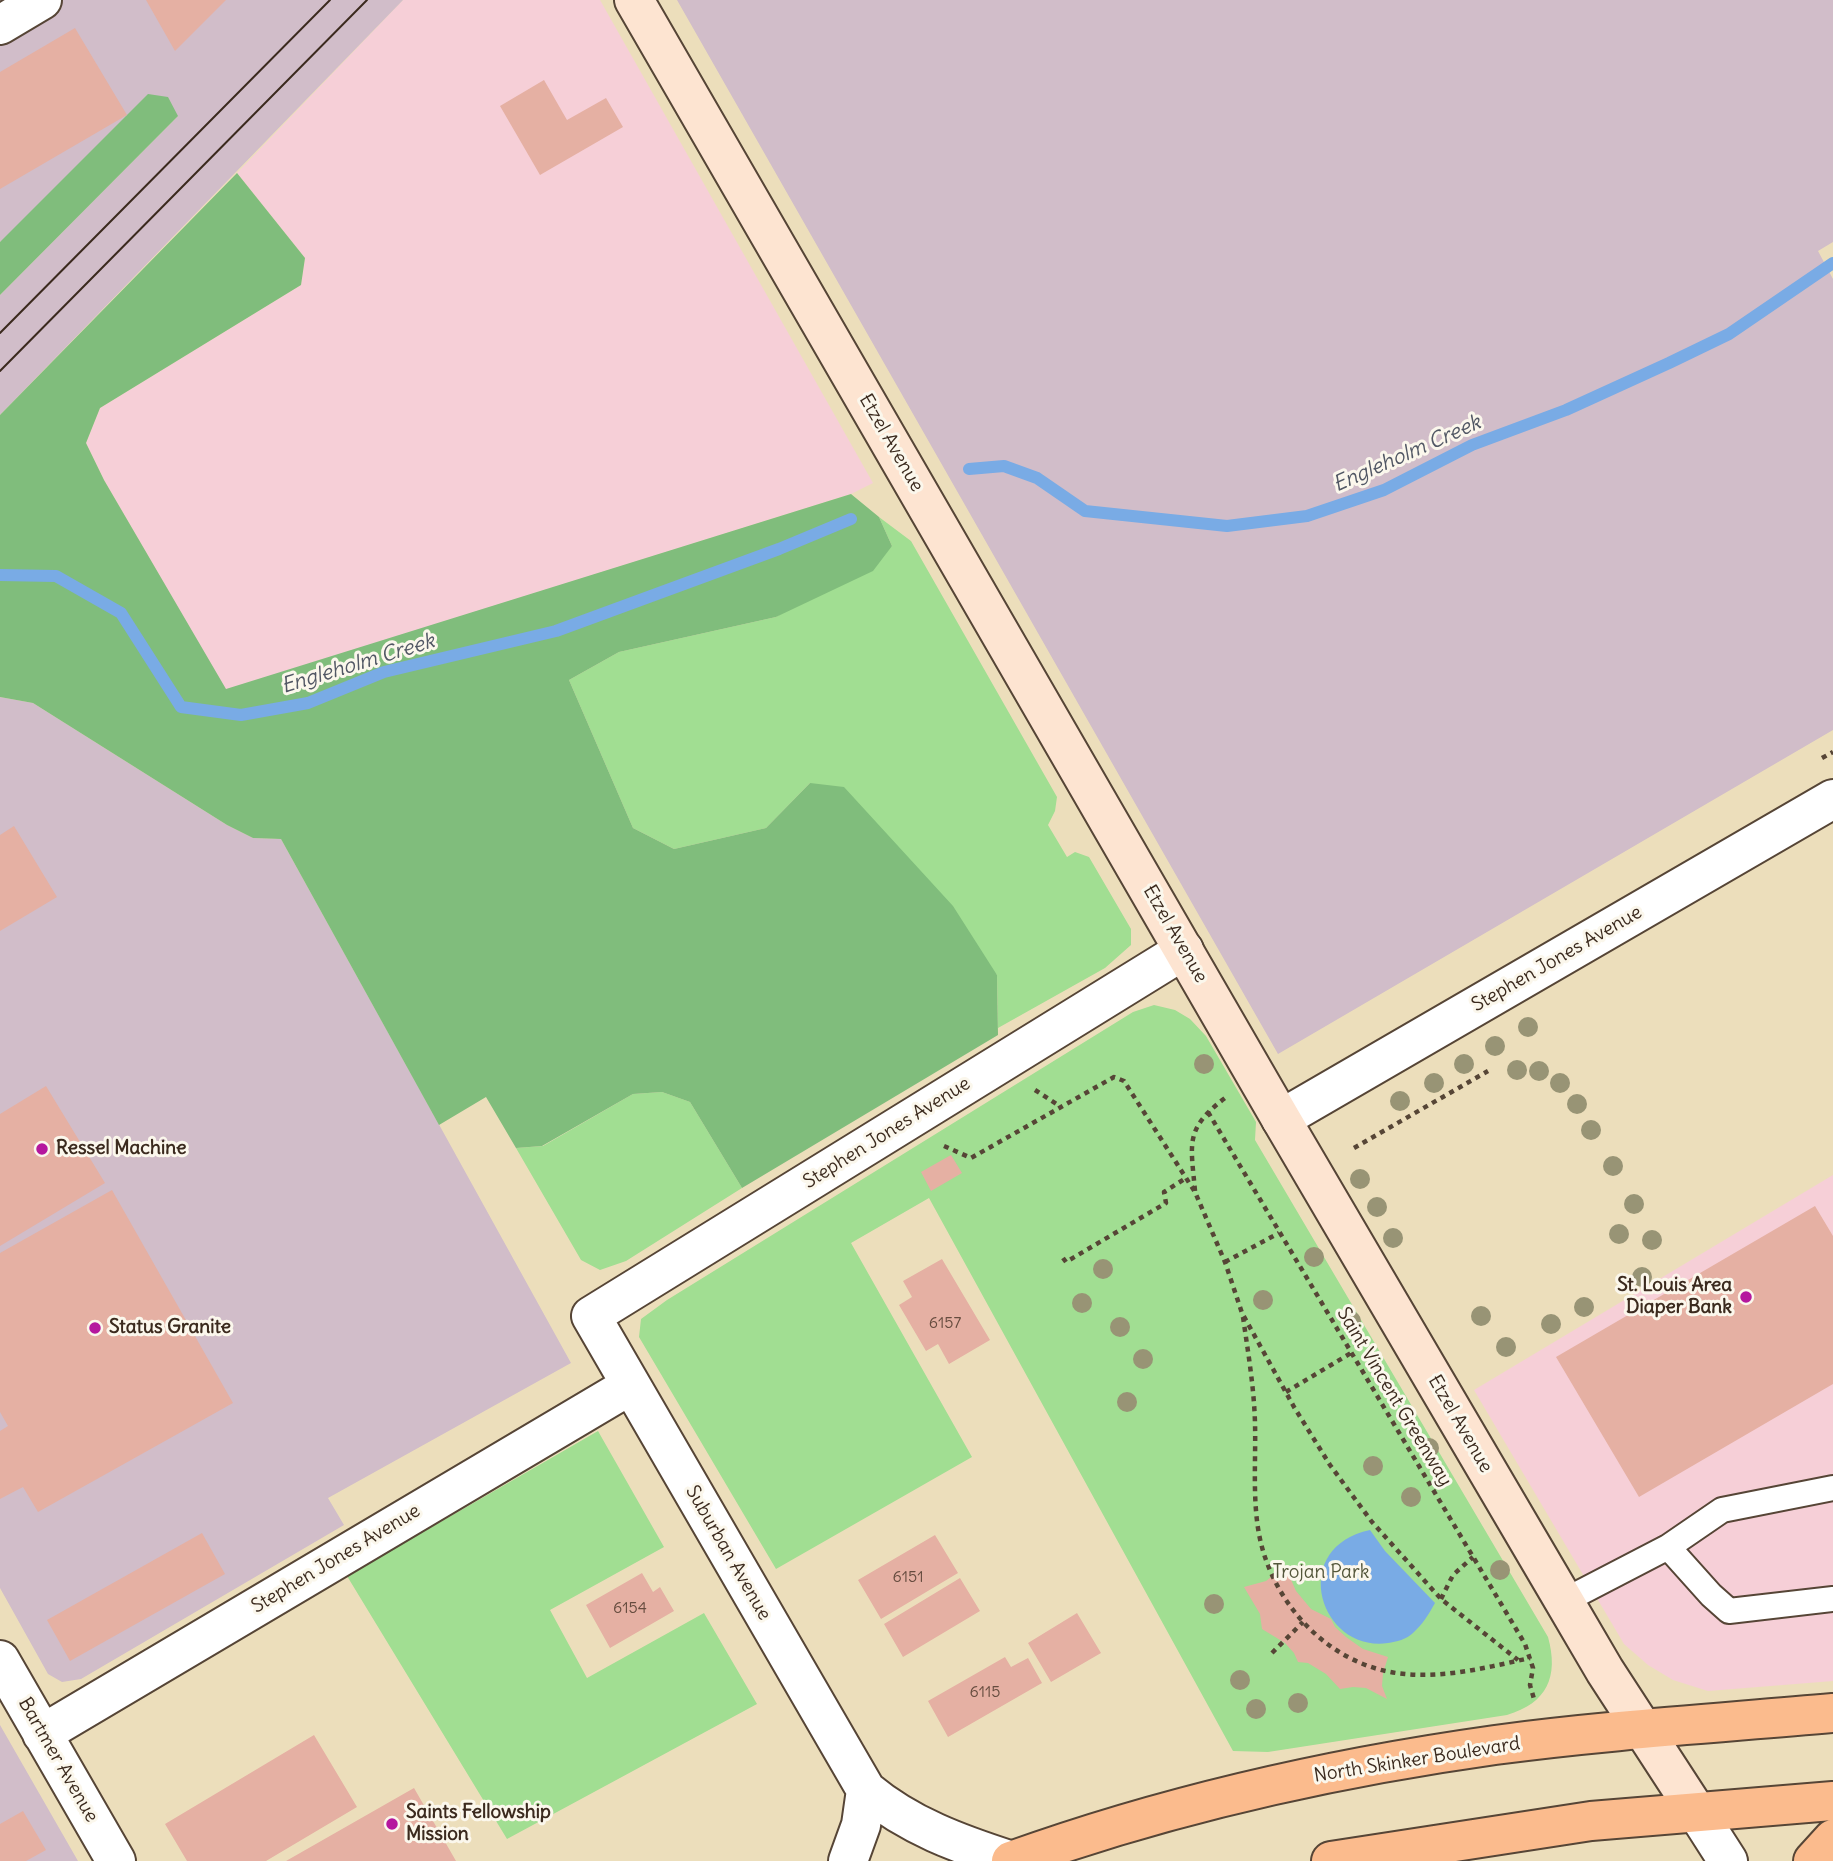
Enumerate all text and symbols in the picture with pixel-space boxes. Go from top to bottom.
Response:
street label: Etzel Avenue [854,390,928,496]
water label: Engleholm Creek [1329,410,1485,498]
water label: Engleholm Creek [278,629,438,699]
street label: Etzel Avenue [1138,881,1212,987]
street label: Stephen Jones Avenue [1468,901,1646,1017]
street label: Stephen Jones Avenue [799,1072,975,1194]
place label: Ressel Machine [56,1138,186,1160]
marker: Ressel Machine [34,1141,50,1157]
place label: St. Louis Area Diaper Bank [1617,1275,1732,1319]
marker: St. Louis Area Diaper Bank [1738,1289,1754,1305]
street label: Saint Vincent Greenway [1332,1303,1456,1491]
house number: 6157 [929,1313,961,1333]
place label: Status Granite [109,1317,231,1339]
marker: Status Granite [87,1320,103,1336]
street label: Etzel Avenue [1423,1371,1497,1477]
street label: Suburban Avenue [680,1482,776,1624]
street label: Stephen Jones Avenue [248,1500,424,1618]
park label: Trojan Park [1273,1562,1369,1584]
house number: 6151 [892,1567,924,1587]
house number: 6154 [613,1598,647,1618]
house number: 6115 [969,1682,1001,1702]
street label: Bartmer Avenue [13,1694,103,1826]
street label: North Skinker Boulevard [1312,1732,1522,1788]
place label: Saints Fellowship Mission [406,1802,551,1846]
marker: Saints Fellowship Mission [384,1816,400,1832]

